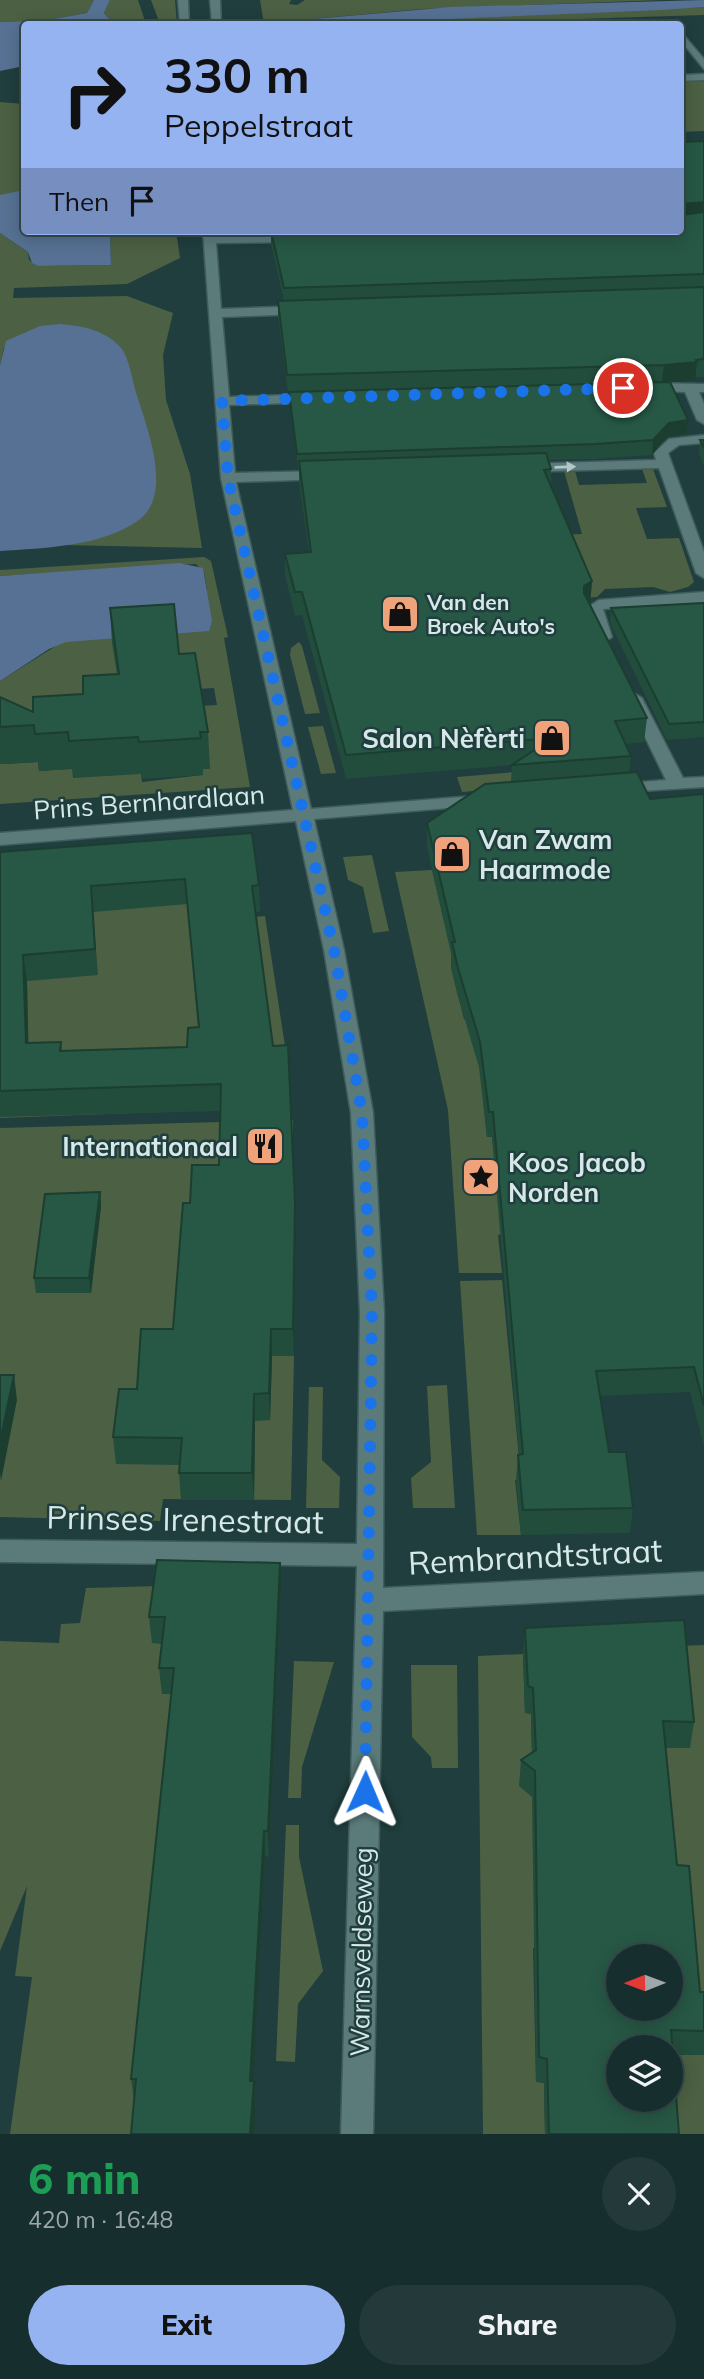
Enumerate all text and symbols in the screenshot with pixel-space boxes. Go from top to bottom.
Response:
text: 330 m [164,44,310,105]
icon: right [49,49,140,140]
text: Peppelstraat [164,105,353,145]
icon: arrive [123,182,161,220]
text: Then [49,185,109,218]
pin [593,358,653,418]
icon: arrive [604,369,642,407]
one-way arrow [554,461,576,473]
place label: Van den Broek Auto's [426,589,555,639]
shop icon: Van den Broek Auto's [379,593,421,635]
shop icon: Salon Nèfèrti [531,717,573,759]
place label: Salon Nèfèrti [362,722,525,755]
street label: Prins Bernhardlaan [32,777,266,827]
place label: Van Zwam Haarmode [478,823,612,886]
shop icon: Van Zwam Haarmode [431,833,473,875]
restaurant icon: Internationaal [244,1125,286,1167]
place label: Internationaal [62,1130,238,1163]
place label: Koos Jacob Norden [508,1146,646,1209]
place icon: Koos Jacob Norden [460,1156,502,1198]
street label: Prinses Irenestraat [46,1497,324,1541]
street label: Rembrandtstraat [407,1529,663,1583]
position arrow [328,1755,402,1829]
street label: Warnsveldseweg [343,1847,379,2057]
north arrow [606,1944,682,2021]
map controls [606,1944,683,2112]
button: layers [606,2035,683,2112]
text: 6 min [28,2152,141,2205]
button: close [602,2157,676,2231]
text: 420 m · 16:48 [28,2205,173,2234]
button: Exit [28,2285,345,2365]
button: Share [359,2285,676,2365]

